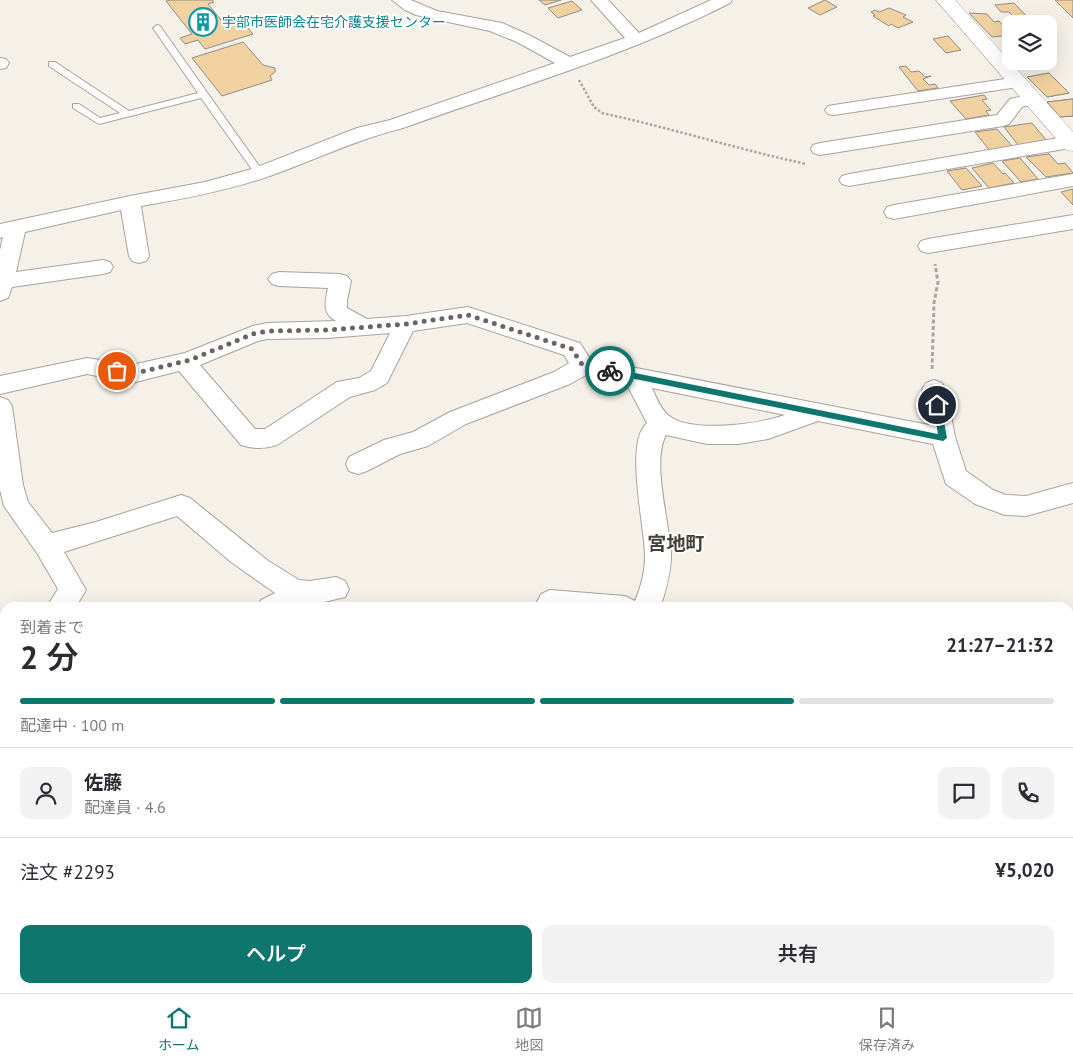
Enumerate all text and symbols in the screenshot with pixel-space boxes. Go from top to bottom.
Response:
building icon: 宇部市医師会在宅介護支援センター [188,7,218,37]
place label: 宇部市医師会在宅介護支援センター [222,13,446,31]
map controls [1002,15,1057,70]
button: layers [1002,15,1057,70]
courier [585,346,635,396]
pin [96,350,138,392]
icon: bag [103,357,131,385]
icon: bike [596,357,624,385]
pin [916,384,958,426]
icon: home [923,391,951,419]
district label: 宮地町 [647,531,705,555]
text: 到着まで [20,617,84,637]
text: 21:27–21:32 [946,633,1054,657]
text: 2 分 [20,636,78,678]
text: 配達中 · 100 m [20,715,124,735]
button: person [20,767,72,819]
button: chat [938,767,990,819]
button: phone [1002,767,1054,819]
text: 佐藤 [84,770,122,794]
text: 配達員 · 4.6 [84,797,166,817]
text: ¥5,020 [995,858,1054,882]
text: 注文 #2293 [20,860,115,884]
button: ヘルプ [20,925,532,983]
button: 共有 [542,925,1054,983]
tab: ホーム [158,1004,199,1054]
tab: 地図 [515,1004,543,1054]
tab: 保存済み [859,1004,915,1054]

